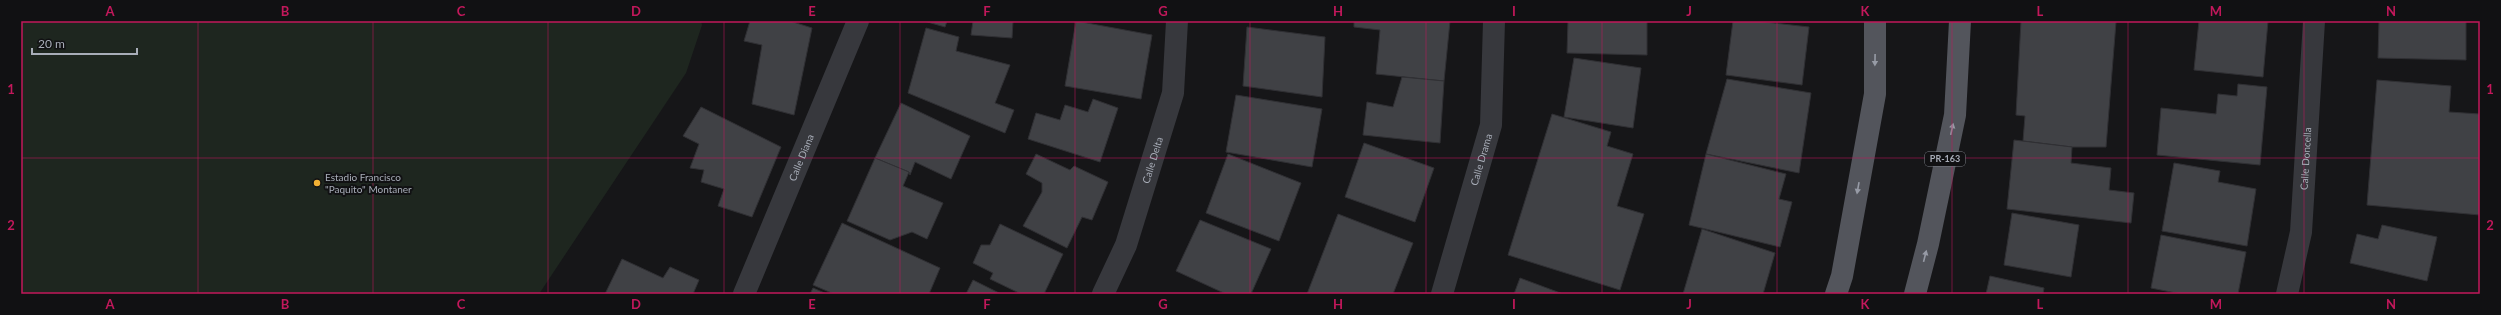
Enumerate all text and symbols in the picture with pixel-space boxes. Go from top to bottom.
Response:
text: A [104,3,115,19]
text: B [281,3,290,19]
text: C [457,3,466,19]
text: D [631,3,641,19]
text: E [808,3,816,19]
text: F [983,3,991,19]
text: G [1158,3,1168,19]
text: H [1333,3,1343,19]
text: I [1512,3,1516,19]
text: J [1686,3,1692,19]
text: K [1861,3,1871,19]
text: L [2037,3,2044,19]
text: M [2210,3,2222,19]
text: N [2386,3,2396,19]
scale bar [32,30,137,56]
text: 20 m [38,36,65,51]
one-way arrow [1872,54,1878,67]
text: 1 [7,81,15,97]
text: 1 [2486,81,2494,97]
one-way arrow [1949,123,1955,135]
street label: Calle Doncella [2298,127,2313,190]
street label: Calle Diana [786,132,816,183]
street label: Calle Drama [1468,132,1494,187]
street label: Calle Delta [1139,135,1165,185]
road number: PR-163 [1925,152,1965,166]
place label: Estadio Francisco "Paquito" Montaner [325,171,412,195]
marker: Estadio Francisco "Paquito" Montaner [312,178,322,188]
one-way arrow [1854,182,1860,195]
text: 2 [7,217,15,233]
text: 2 [2486,217,2494,233]
one-way arrow [1922,250,1928,262]
text: A [104,296,115,312]
text: B [281,296,290,312]
text: C [457,296,466,312]
text: D [631,296,641,312]
text: E [808,296,816,312]
text: F [983,296,991,312]
text: G [1158,296,1168,312]
text: H [1333,296,1343,312]
text: I [1512,296,1516,312]
text: J [1686,296,1692,312]
text: K [1861,296,1871,312]
text: L [2037,296,2044,312]
text: M [2210,296,2222,312]
text: N [2386,296,2396,312]

